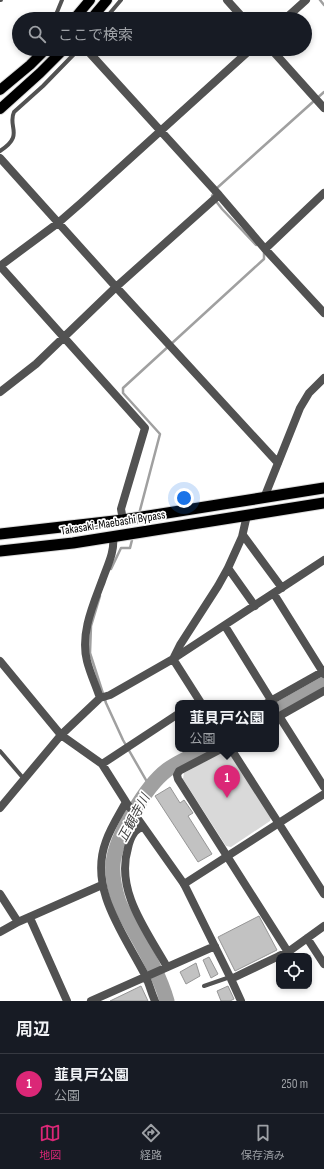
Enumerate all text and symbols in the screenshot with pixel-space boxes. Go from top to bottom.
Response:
search box [12,12,312,56]
icon: search [26,23,48,45]
text: ここで検索 [58,26,133,45]
your location [174,488,194,508]
street label: Takasaki-Maebashi Bypass [60,507,166,539]
popup [175,700,279,752]
text: 韮貝戸公園 [189,709,265,728]
text: 公園 [189,731,216,747]
pin: 1 [214,765,240,798]
water label: 正観寺川 [115,790,154,845]
map controls [276,953,312,989]
button: locate [276,953,312,989]
text: 周辺 [16,1020,50,1040]
text: 韮貝戸公園 [54,1066,129,1085]
text: 1 [26,1076,32,1092]
text: 250 m [281,1076,308,1092]
text: 公園 [54,1088,80,1104]
tab: 地図 [39,1122,61,1162]
tab: 経路 [140,1122,162,1162]
tab: 保存済み [241,1122,285,1162]

